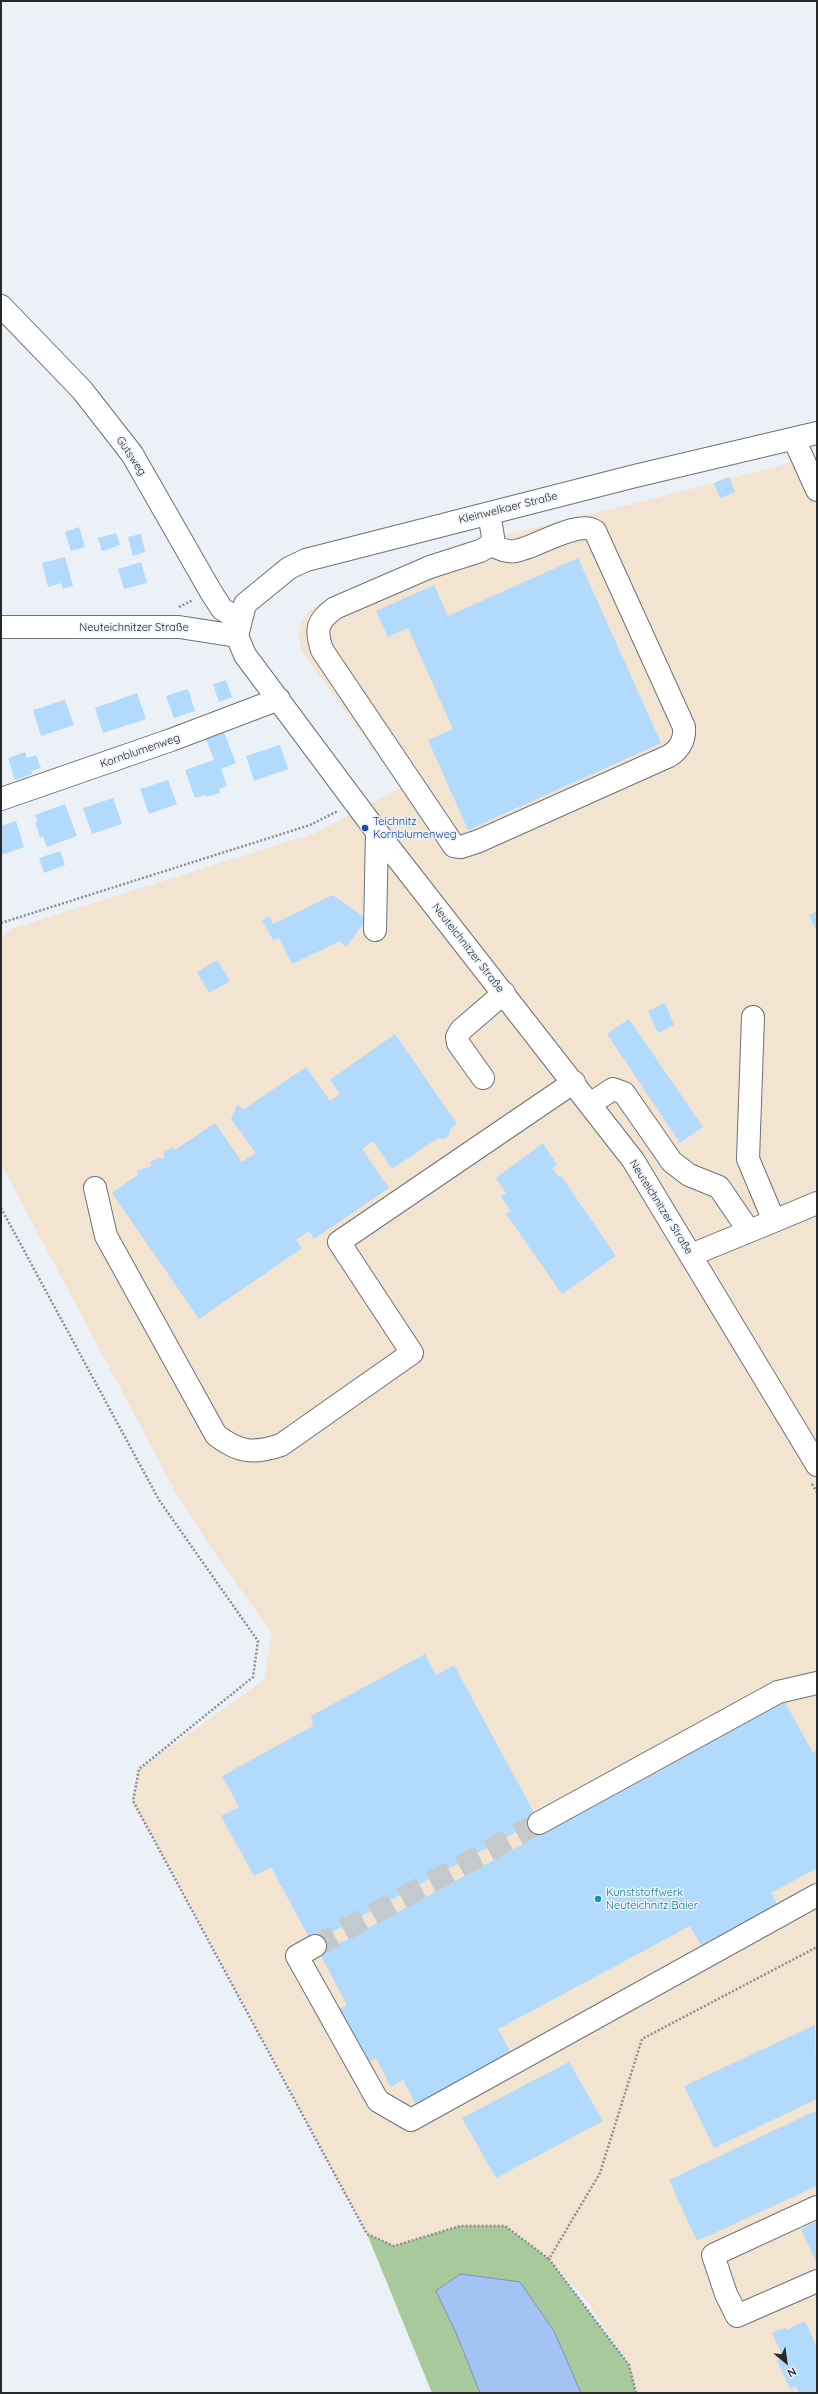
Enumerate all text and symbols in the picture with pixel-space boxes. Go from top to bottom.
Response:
street label: Gutsweg [113,434,149,478]
street label: Kleinwelkaer Straße [457,489,559,527]
street label: Neuteichnitzer Straße [79,621,189,635]
street label: Kornblumenweg [98,731,182,771]
place label: Teichnitz Kornblumenweg [373,815,457,841]
marker: Teichnitz Kornblumenweg [360,823,370,833]
street label: Neuteichnitzer Straße [429,901,507,995]
street label: Neuteichnitzer Straße [626,1157,696,1257]
place label: Kunststoffwerk Neuteichnitz Baier [606,1886,698,1912]
marker: Kunststoffwerk Neuteichnitz Baier [593,1894,603,1904]
north arrow [766,2342,806,2382]
text: N [785,2364,799,2381]

